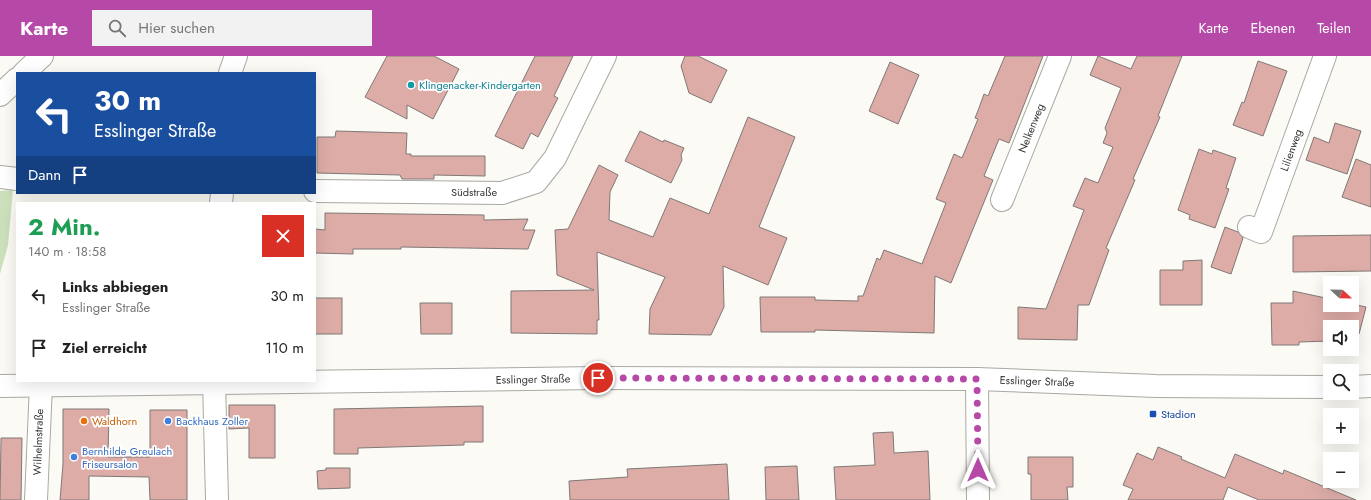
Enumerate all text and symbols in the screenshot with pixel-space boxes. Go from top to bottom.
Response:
search box [92,10,372,46]
text: Karte [20,15,68,42]
icon: search [106,17,128,39]
text: Hier suchen [138,17,215,39]
text: Karte [1198,18,1228,38]
text: Ebenen [1250,18,1295,38]
text: Teilen [1317,18,1351,38]
place label: Klingenacker-Kindergarten [419,77,541,93]
text: 30 m [94,80,161,121]
marker: Klingenacker-Kindergarten [406,80,416,90]
icon: left [28,88,80,140]
street label: Nelkenweg [1014,101,1048,155]
text: Esslinger Straße [94,118,216,144]
street label: Lilienweg [1276,127,1306,173]
text: Dann [28,164,61,186]
icon: arrive [69,164,91,186]
street label: Südstraße [451,184,497,200]
text: 2 Min. [28,209,100,244]
button: close [262,215,304,257]
text: 140 m · 18:58 [28,242,106,261]
text: Links abbiegen [62,276,168,298]
north arrow [1323,276,1359,312]
map controls [1323,276,1359,488]
icon: left [28,285,50,307]
text: 30 m [271,285,304,307]
text: Esslinger Straße [62,298,150,317]
button: sound [1323,320,1359,356]
icon: arrive [28,337,50,359]
text: Ziel erreicht [62,337,147,359]
text: 110 m [265,337,304,359]
pin [581,361,615,395]
button: search [1323,364,1359,400]
icon: arrive [587,367,609,389]
street label: Esslinger Straße [496,370,571,388]
street label: Esslinger Straße [999,372,1075,390]
place label: Stadion [1161,406,1196,422]
street label: Wilhelmstraße [29,408,47,476]
button: + [1323,408,1359,444]
marker: Stadion [1148,409,1158,419]
place label: Waldhorn [92,413,137,429]
place label: Backhaus Zoller [176,413,248,429]
marker: Waldhorn [79,416,89,426]
marker: Backhaus Zoller [163,416,173,426]
place label: Bernhilde Greulach Friseursalon [82,443,172,472]
position arrow [957,449,999,491]
marker: Bernhilde Greulach Friseursalon [69,452,79,462]
button: − [1323,452,1359,488]

